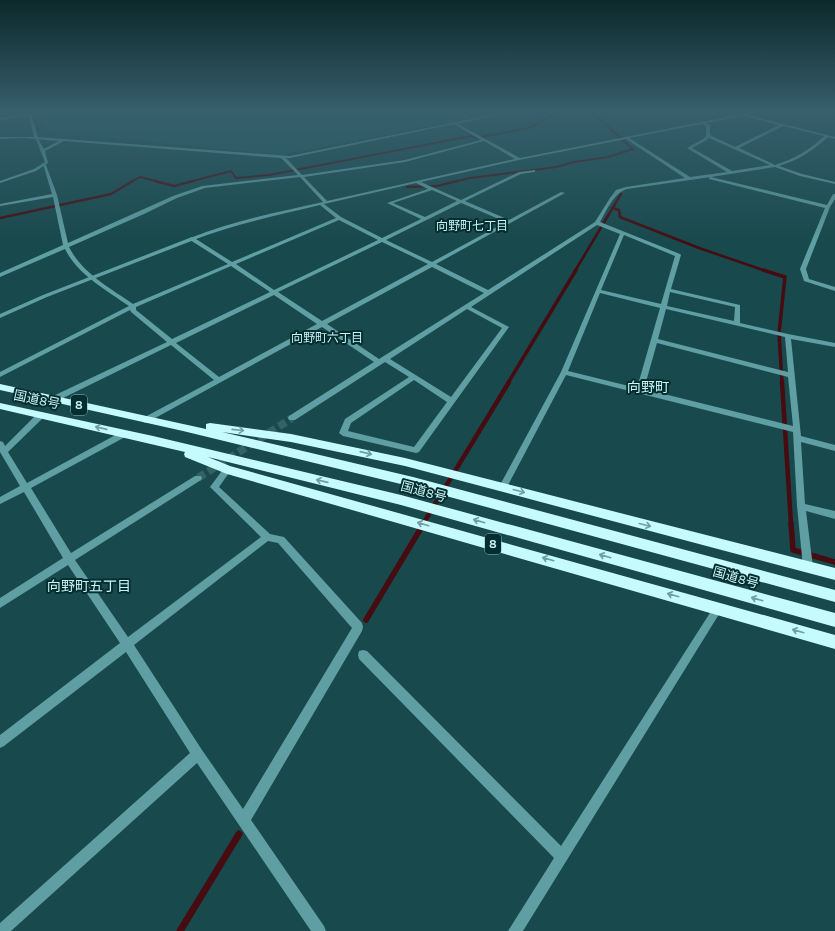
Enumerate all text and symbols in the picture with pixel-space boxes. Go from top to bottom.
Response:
district label: 向野町七丁目 [436,219,508,233]
district label: 向野町六丁目 [291,331,363,345]
district label: 向野町 [627,379,669,396]
street label: 国道8号 [12,387,61,412]
road number: 8 [71,395,87,415]
one-way arrow [94,424,107,432]
one-way arrow [231,427,244,434]
one-way arrow [359,450,372,458]
one-way arrow [316,477,329,484]
street label: 国道8号 [399,478,449,505]
one-way arrow [513,488,526,496]
one-way arrow [473,517,486,525]
one-way arrow [416,520,429,527]
one-way arrow [638,522,651,529]
road number: 8 [485,534,501,554]
one-way arrow [598,552,611,559]
one-way arrow [541,555,554,563]
street label: 国道8号 [711,564,761,591]
district label: 向野町五丁目 [47,578,131,595]
one-way arrow [666,591,679,598]
one-way arrow [751,594,764,602]
one-way arrow [791,627,804,634]

